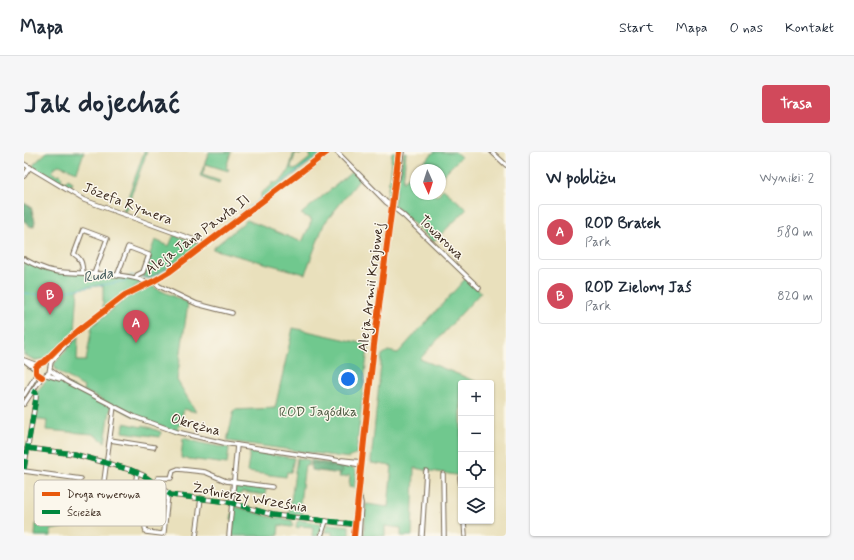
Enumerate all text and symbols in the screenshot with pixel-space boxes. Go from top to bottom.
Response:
text: Mapa [20,15,63,40]
text: Start [619,19,654,37]
text: Mapa [676,19,708,37]
text: O nas [730,19,763,37]
text: Kontakt [785,19,834,37]
button: Trasa [762,85,830,123]
text: Jak dojechać [24,86,180,123]
north arrow [410,164,446,200]
text: W pobliżu [546,167,615,189]
text: Wyniki: 2 [760,170,814,187]
street label: Józefa Rymera [80,179,175,229]
street label: Aleja Jana Pawła II [142,191,253,279]
street label: Towarowa [415,212,468,264]
text: ROD Bratek [585,214,661,234]
street label: Aleja Armii Krajowej [354,221,388,353]
text: A [556,224,564,241]
text: 580 m [776,224,813,241]
text: Park [585,234,611,251]
water label: Ruda [81,263,116,288]
text: ROD Zielony Jaś [585,278,691,298]
pin: B [37,282,63,315]
text: B [556,288,564,305]
text: 820 m [777,288,813,305]
text: Park [585,298,611,315]
pin: A [123,310,149,343]
your location [338,369,358,389]
map controls [458,380,494,524]
button: + [458,380,494,416]
park label: ROD Jagódka [279,403,357,421]
street label: Okrężna [169,410,222,440]
button: − [458,416,494,452]
button: locate [458,452,494,488]
street label: Żołnierzy Września [191,479,309,517]
legend [34,480,166,526]
text: Droga rowerowa [67,488,141,502]
button: layers [458,488,494,524]
text: Ścieżka [67,505,102,520]

